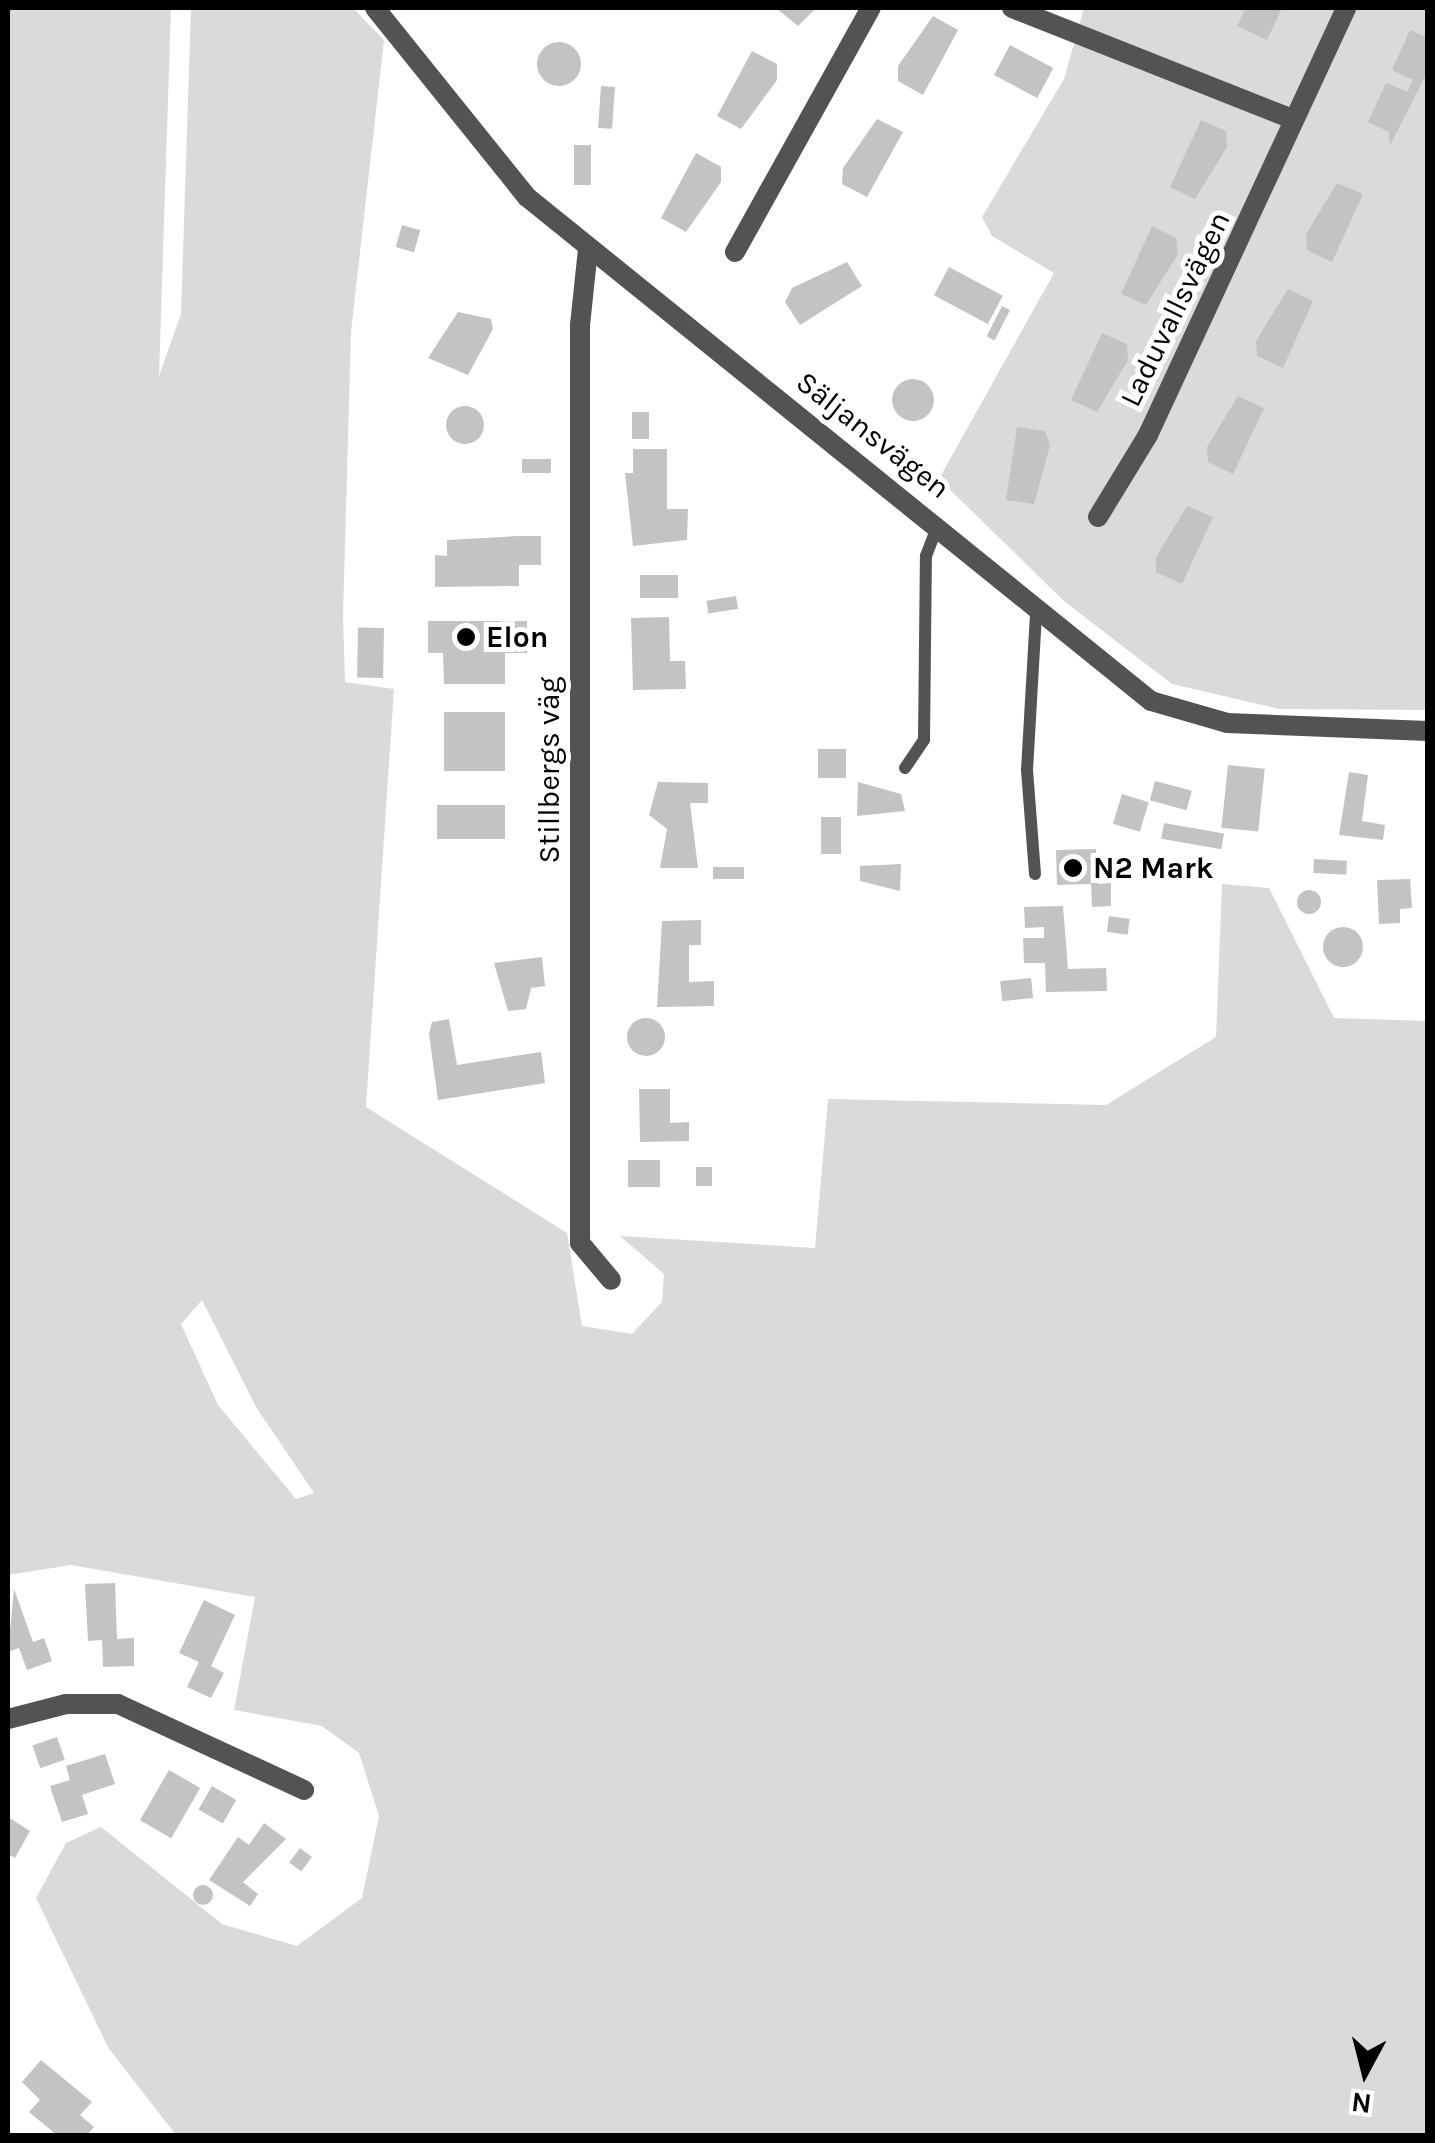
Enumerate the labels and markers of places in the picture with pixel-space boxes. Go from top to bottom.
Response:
place label: Elon [486,619,548,655]
marker: Elon [455,626,477,648]
place label: N2 Mark [1093,850,1214,886]
marker: N2 Mark [1062,857,1084,879]

